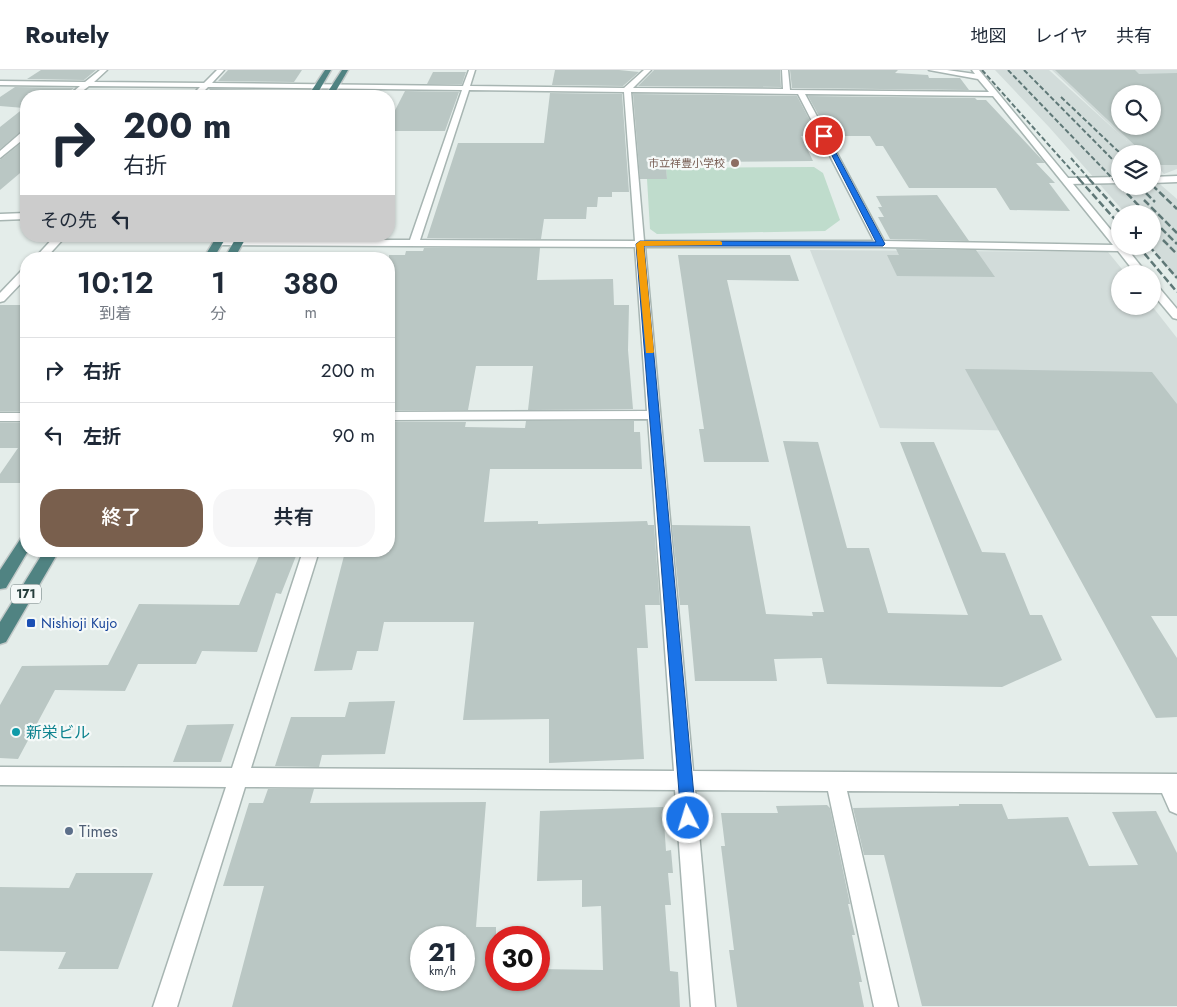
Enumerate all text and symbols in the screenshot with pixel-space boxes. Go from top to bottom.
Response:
text: Routely [25,17,109,52]
text: 地図 [971,23,1007,49]
text: レイヤ [1035,23,1088,49]
text: 共有 [1116,23,1152,49]
map controls [1111,85,1161,315]
button: search [1111,85,1161,135]
text: 200 m [123,101,232,151]
icon: right [40,110,105,175]
pin [803,115,845,157]
icon: arrive [810,122,838,150]
button: layers [1111,145,1161,195]
text: 右折 [123,149,167,181]
place label: 市立祥豊小学校 [648,155,725,171]
marker: 市立祥豊小学校 [729,157,741,169]
icon: left [107,205,135,233]
button: + [1111,205,1161,255]
text: その先 [40,207,97,234]
text: 10:12 [77,261,154,304]
text: 1 [211,261,226,304]
text: 380 [283,262,338,305]
button: − [1111,265,1161,315]
text: m [304,301,317,324]
text: 到着 [99,302,131,325]
text: 分 [210,302,226,325]
icon: right [40,356,68,384]
text: 200 m [321,357,375,384]
text: 右折 [83,358,121,385]
icon: left [40,421,68,449]
text: 90 m [332,422,375,449]
text: 左折 [83,423,121,450]
button: 終了 [40,489,203,547]
button: 共有 [213,489,375,547]
road number: 171 [11,584,41,604]
place label: Nishioji Kujo [41,613,117,633]
marker: Nishioji Kujo [25,617,37,629]
place label: 新栄ビル [26,721,90,744]
marker: 新栄ビル [10,726,22,738]
position arrow [661,791,713,843]
place label: Times [79,820,118,843]
marker: Times [63,825,75,837]
speed limit sign: 30 [485,926,550,991]
text: 21 [428,934,457,970]
text: km/h [429,962,456,980]

